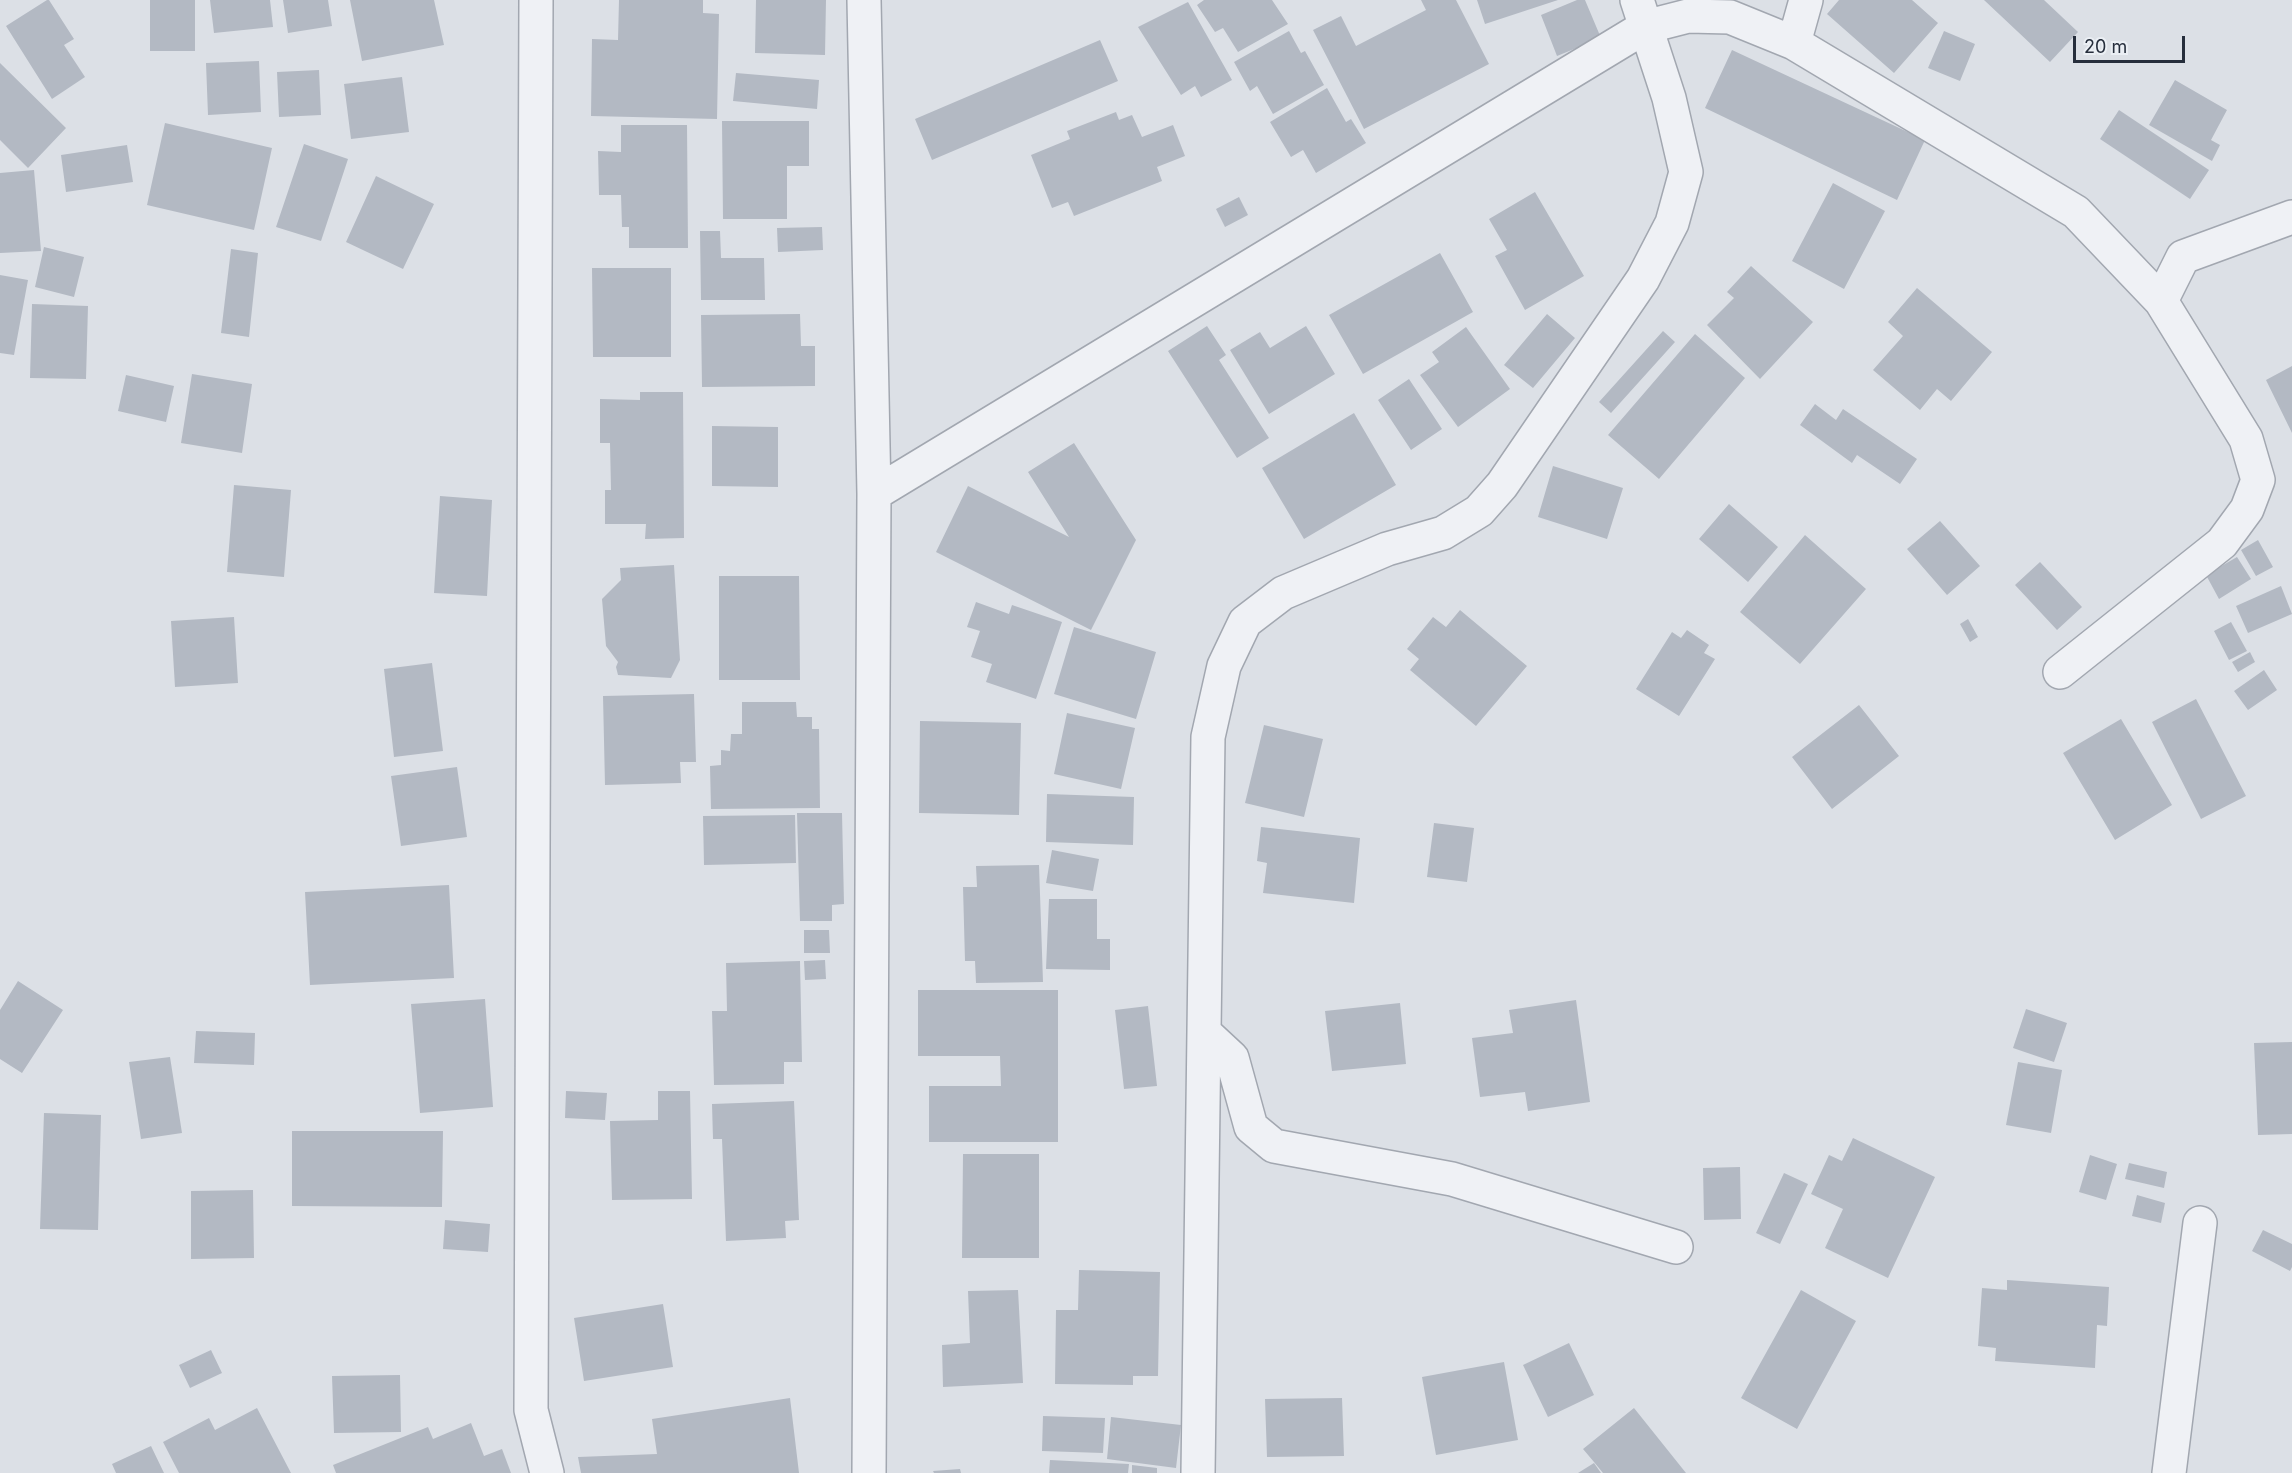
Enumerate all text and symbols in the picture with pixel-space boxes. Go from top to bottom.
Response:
scale bar [2076,24,2188,62]
text: 20 m [2084,36,2127,57]

